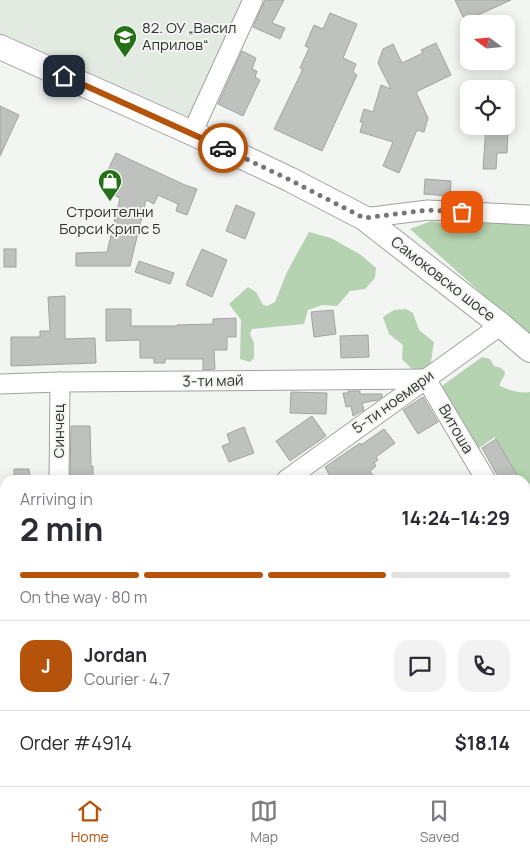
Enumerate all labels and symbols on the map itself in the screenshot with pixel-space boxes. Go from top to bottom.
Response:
north arrow [460,15,515,70]
place label: 82. ОУ „Васил Априлов“ [142,17,237,55]
school or university icon: 82. ОУ „Васил Априлов“ [112,24,138,58]
pin [43,55,85,97]
courier [198,123,248,173]
shop icon: Строителни Борси Крипс 5 [97,168,123,202]
pin [441,191,483,233]
place label: Строителни Борси Крипс 5 [59,201,161,239]
street label: Самоковско шосе [387,231,500,326]
street label: 5-ти ноември [348,365,438,438]
street label: 3-ти май [182,369,244,392]
street label: Витоша [434,400,479,457]
street label: Синчец [48,403,69,458]

